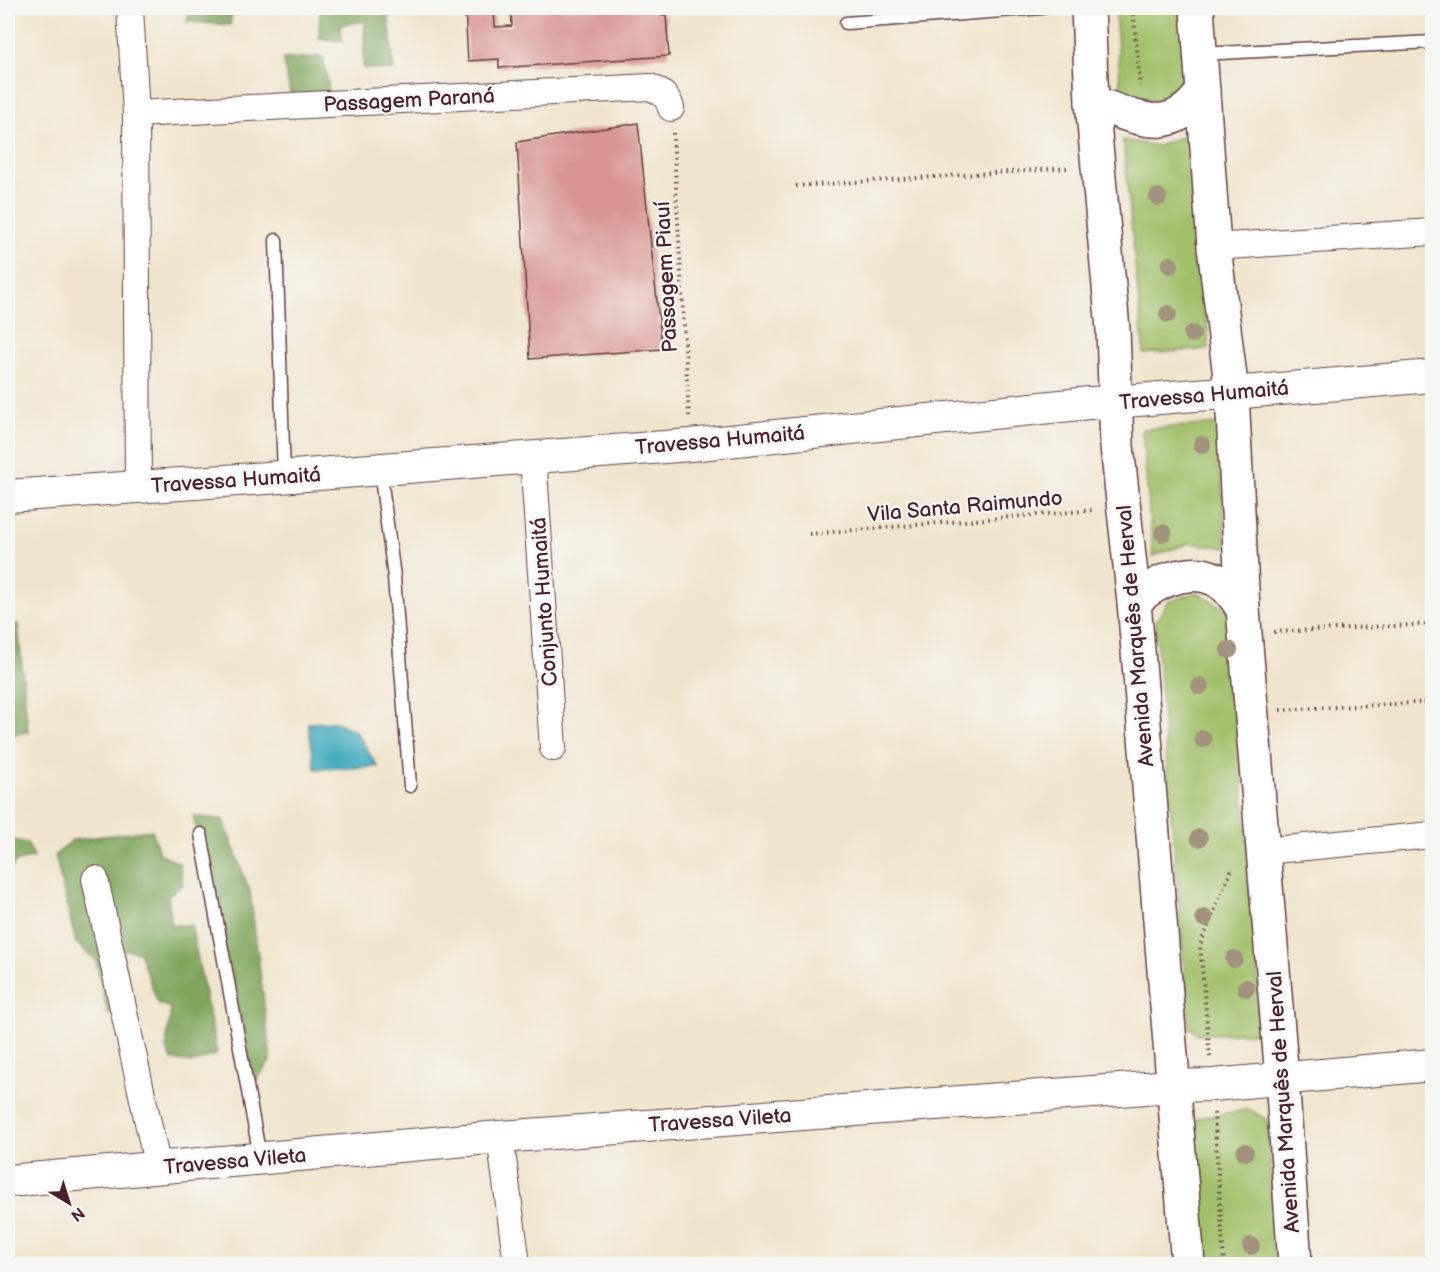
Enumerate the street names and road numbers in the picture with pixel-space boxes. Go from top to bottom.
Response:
street label: Passagem Paraná [323,84,495,117]
street label: Passagem Piauí [650,200,683,353]
street label: Travessa Humaitá [1118,376,1290,415]
street label: Travessa Humaitá [634,421,806,460]
street label: Travessa Humaitá [150,462,322,499]
street label: Vila Santa Raimundo [866,486,1064,527]
street label: Avenida Marquês de Herval [1112,504,1159,768]
street label: Conjunto Humaitá [526,517,563,687]
street label: Avenida Marquês de Herval [1262,970,1305,1234]
street label: Travessa Vileta [648,1103,792,1138]
street label: Travessa Vileta [163,1143,307,1180]

